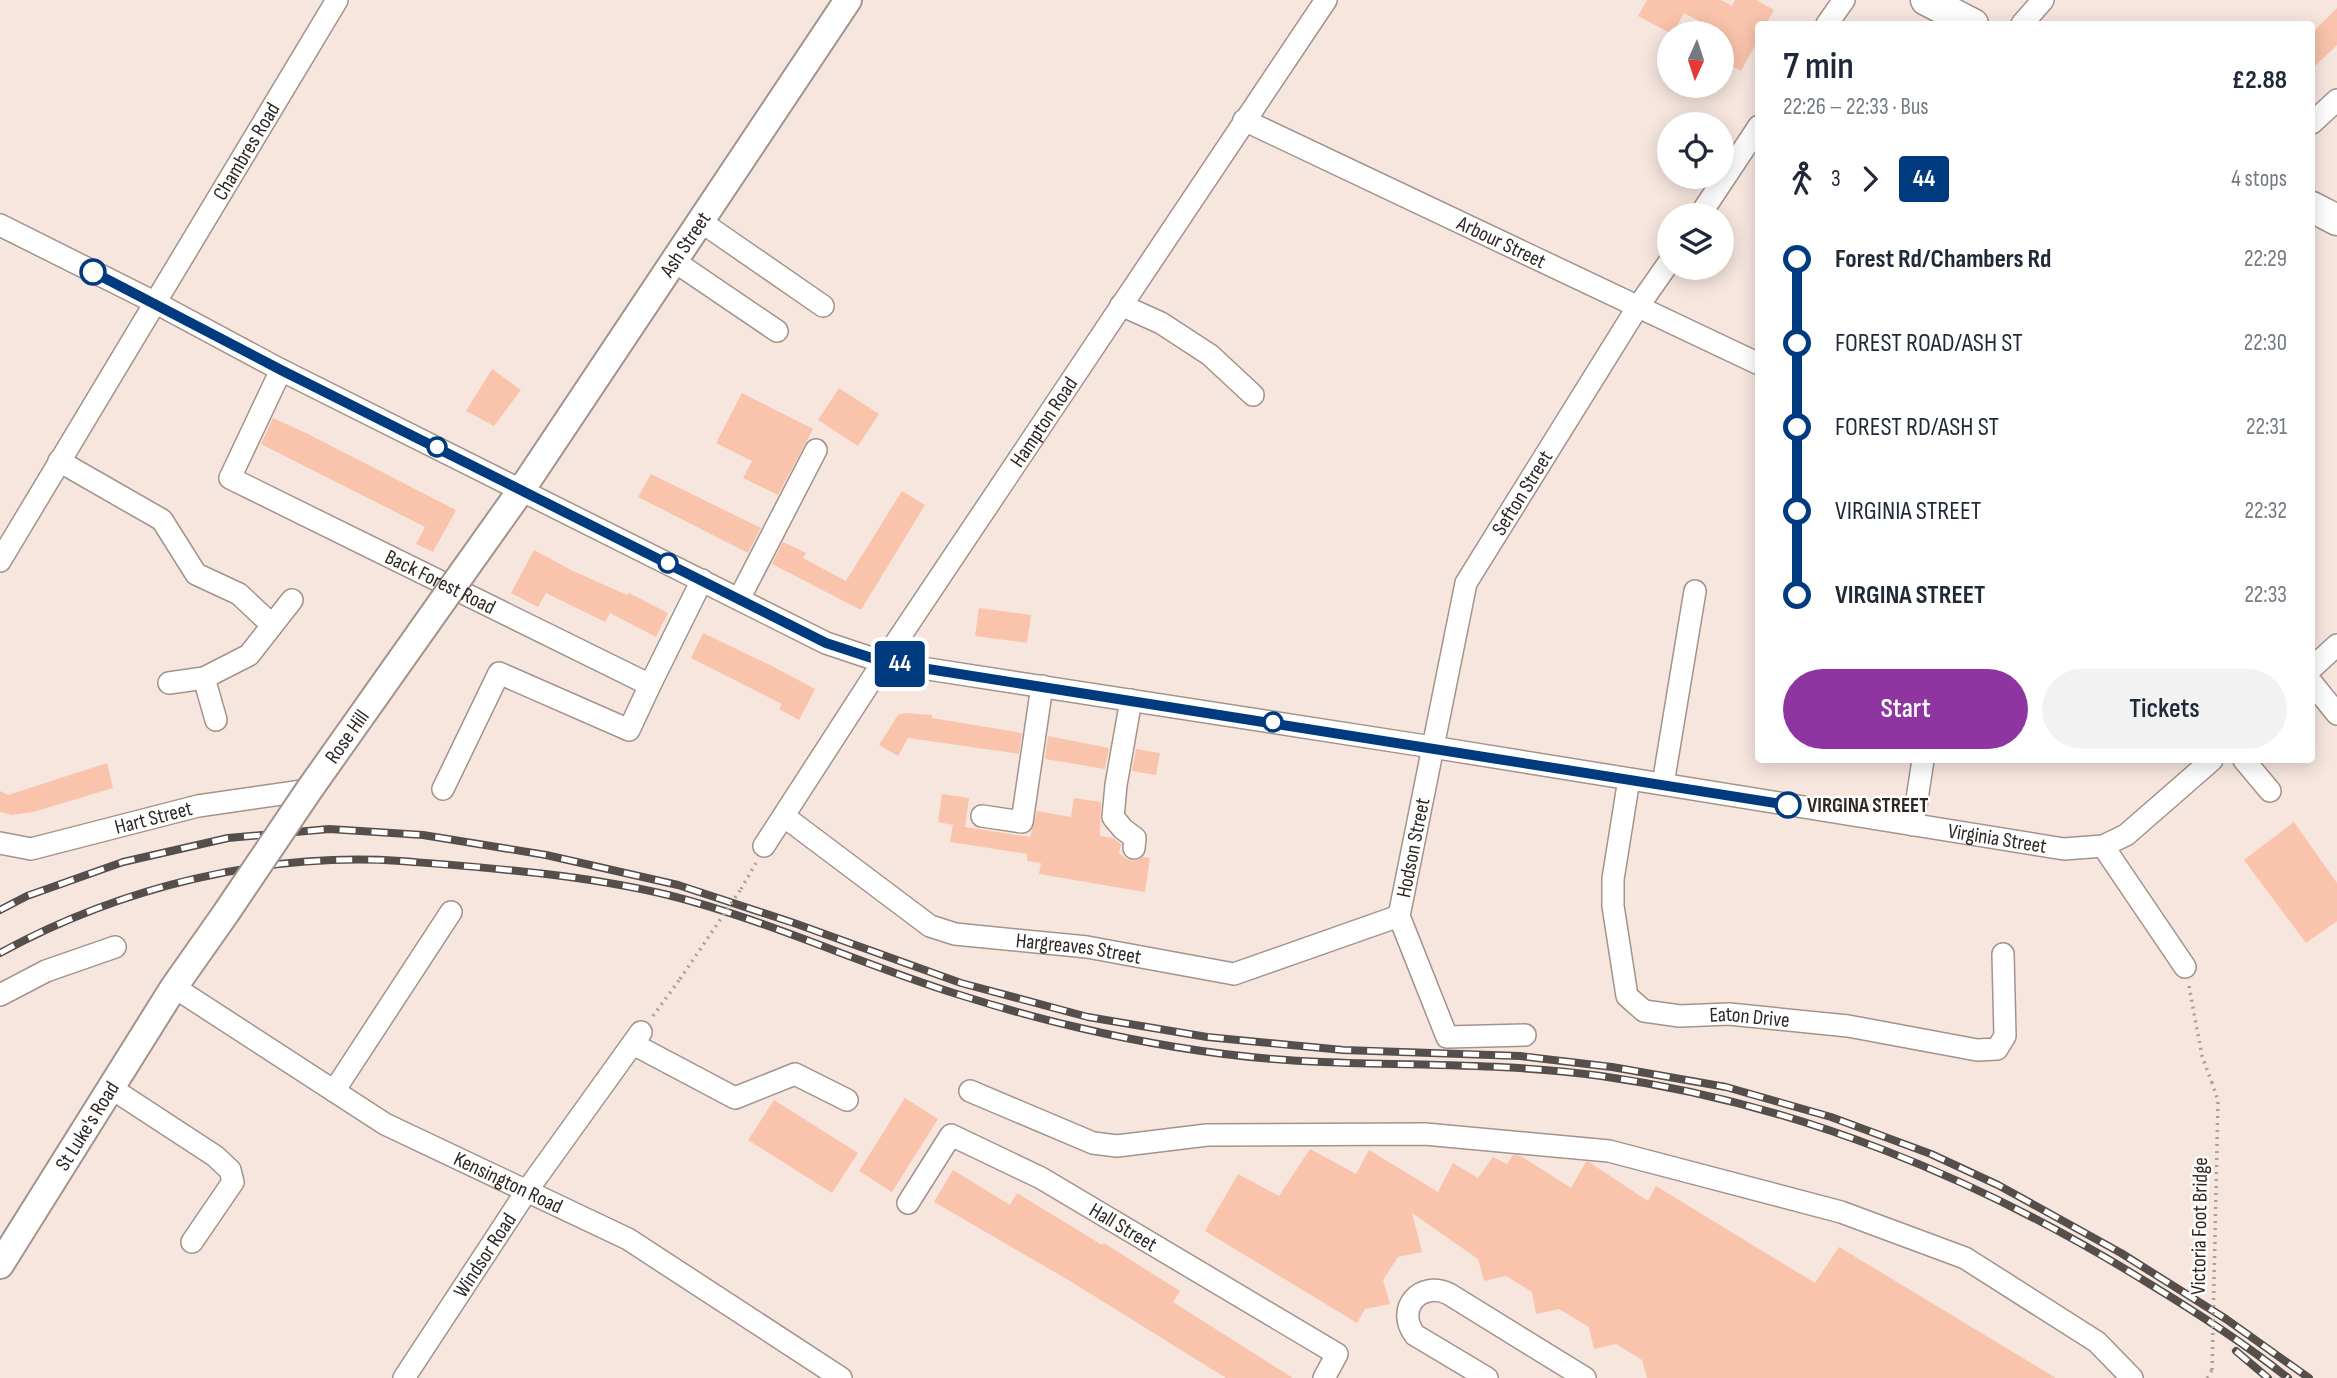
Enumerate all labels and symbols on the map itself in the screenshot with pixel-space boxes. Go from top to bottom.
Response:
north arrow [1657,21,1734,98]
street label: Chambres Road [208,98,285,205]
street label: Ash Street [654,207,716,283]
street label: Arbour Street [1452,210,1550,274]
unlabelled marker [80,259,106,285]
street label: Hampton Road [1005,372,1083,472]
unlabelled marker [427,437,447,457]
street label: Sefton Street [1487,446,1558,540]
street label: Back Forest Road [381,544,500,620]
unlabelled marker [658,553,678,573]
line badge: 44 [869,641,932,687]
street label: Rose Hill [320,705,375,768]
unlabelled marker [1263,712,1283,732]
marker: VIRGINA STREET [1775,792,1801,818]
place label: VIRGINA STREET [1807,793,1928,818]
street label: Hart Street [112,796,195,840]
street label: Hodson Street [1391,796,1435,900]
street label: Virginia Street [1946,818,2048,859]
street label: Hargreaves Street [1015,928,1143,970]
street label: Eaton Drive [1709,1002,1791,1033]
street label: St Luke's Road [50,1077,125,1176]
street label: Kensington Road [450,1146,567,1219]
street label: Victoria Foot Bridge [2186,1157,2213,1295]
street label: Hall Street [1085,1198,1161,1257]
street label: Windsor Road [448,1208,522,1302]

